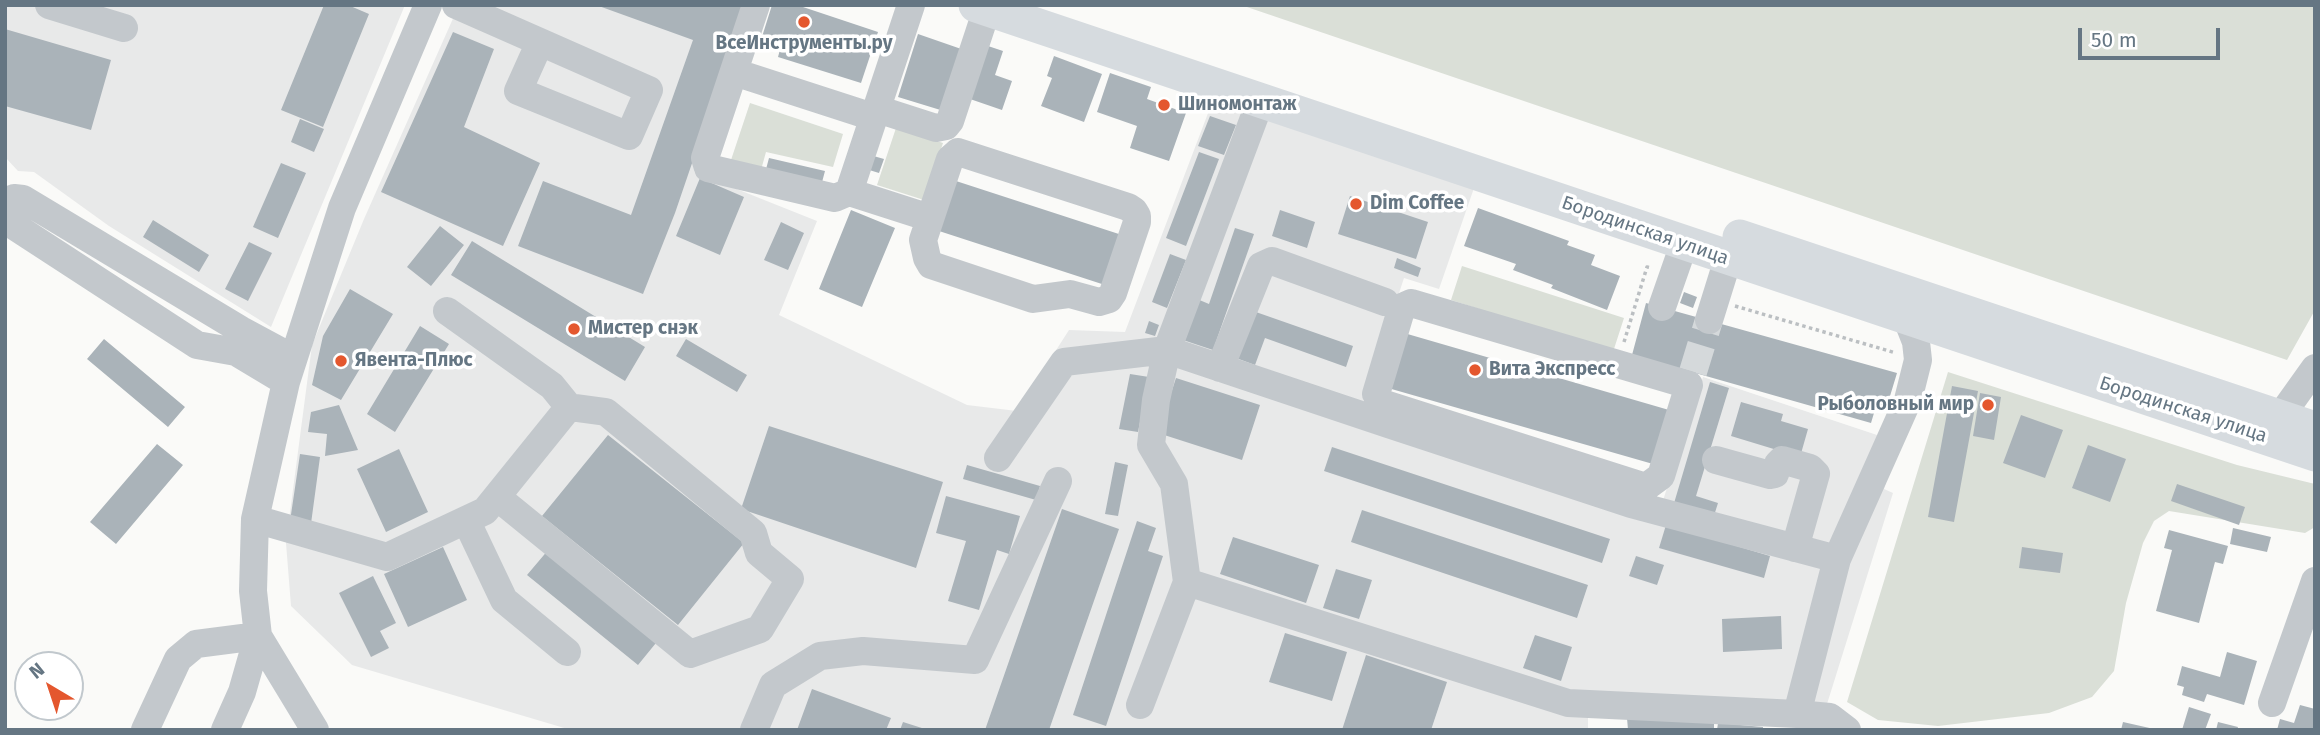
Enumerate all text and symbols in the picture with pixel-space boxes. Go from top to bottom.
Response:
marker: ВсеИнструменты.ру [796,14,812,30]
scale bar [2082,14,2224,58]
text: 50 m [2091,27,2137,53]
place label: ВсеИнструменты.ру [715,33,893,55]
place label: Шиномонтаж [1178,94,1297,116]
marker: Шиномонтаж [1156,97,1172,113]
street label: Бородинская улица [1559,192,1731,270]
place label: Dim Coffee [1370,193,1464,215]
marker: Dim Coffee [1348,196,1364,212]
place label: Мистер снэк [588,318,698,340]
marker: Мистер снэк [566,321,582,337]
place label: Явента-Плюс [355,350,473,372]
marker: Явента-Плюс [333,353,349,369]
place label: Вита Экспресс [1489,359,1615,381]
marker: Вита Экспресс [1467,362,1483,378]
street label: Бородинская улица [2096,372,2270,448]
place label: Рыболовный мир [1818,394,1974,416]
marker: Рыболовный мир [1980,397,1996,413]
north arrow [14,651,84,721]
text: N [25,658,49,684]

